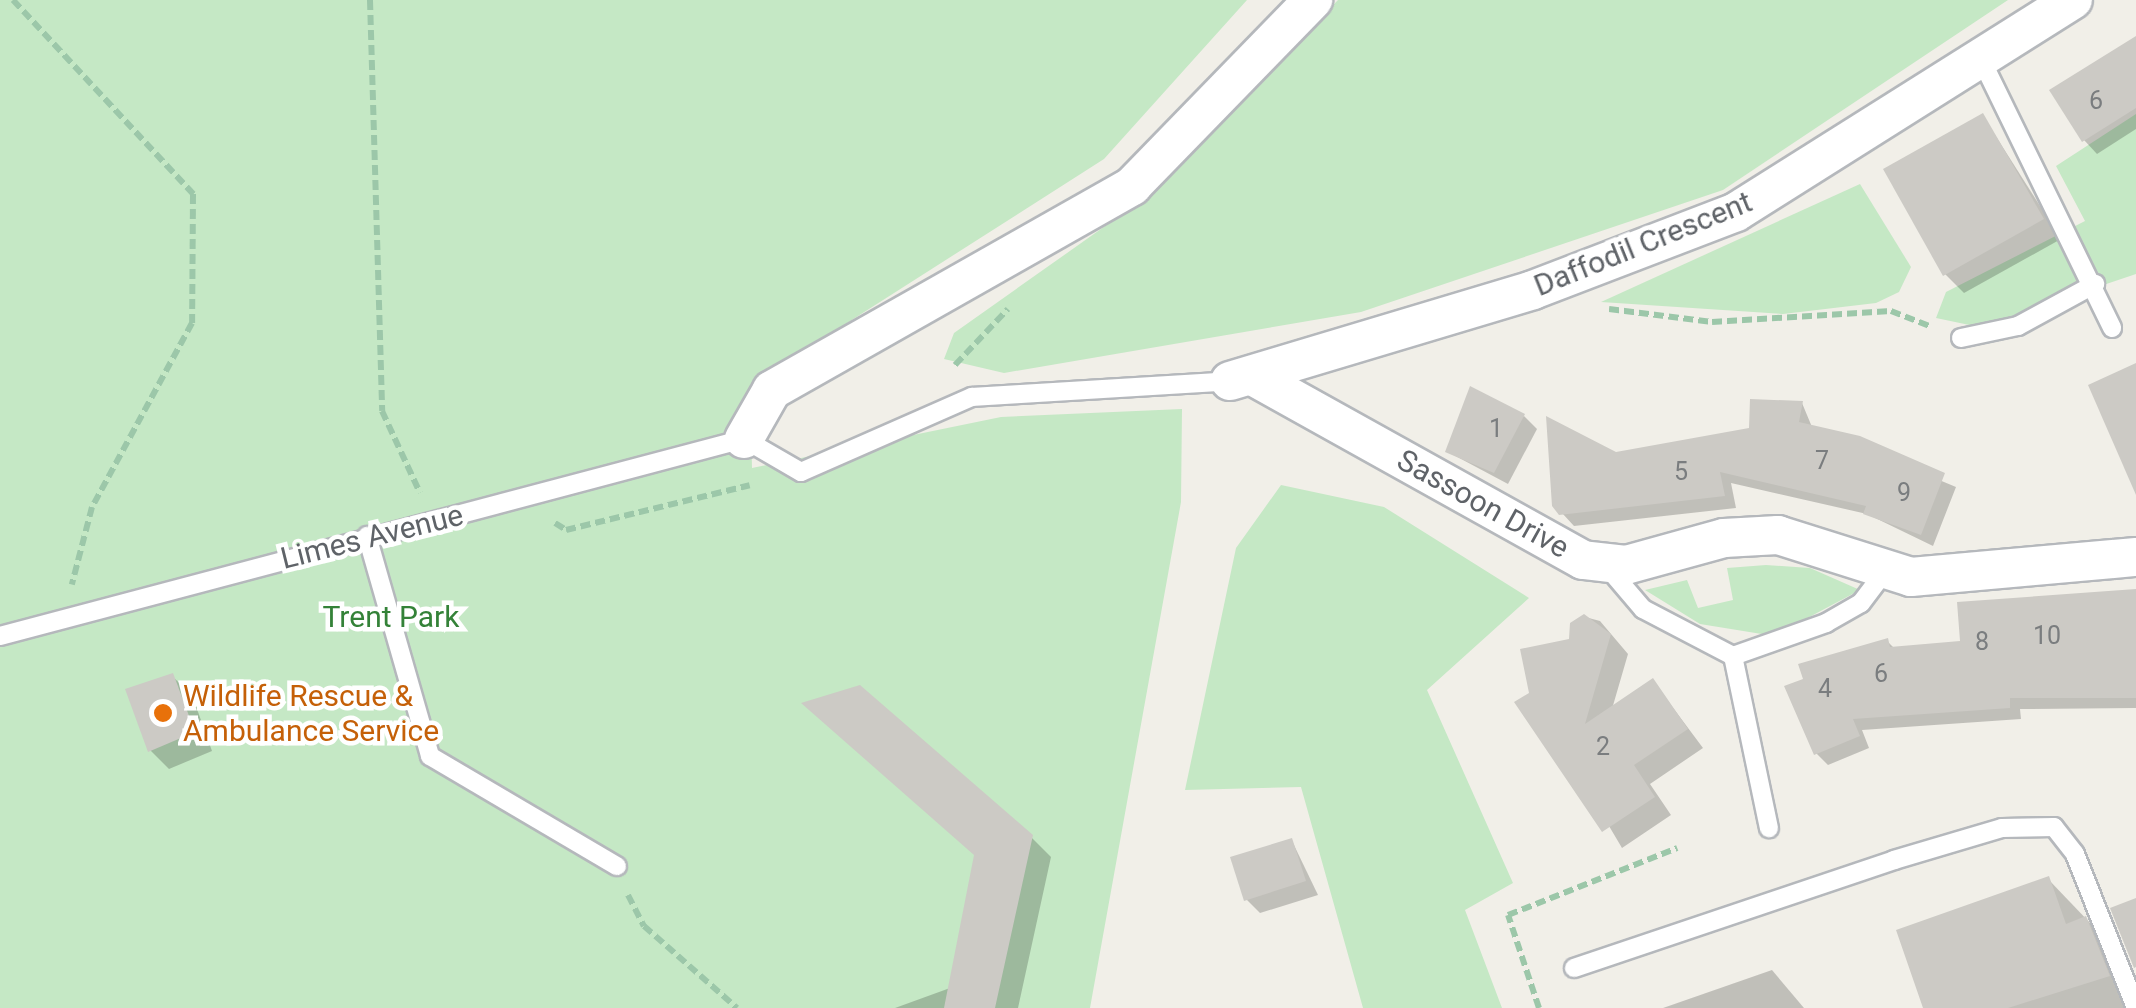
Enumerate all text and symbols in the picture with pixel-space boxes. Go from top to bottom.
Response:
house number: 6 [2089,86,2103,116]
street label: Daffodil Crescent [1529,184,1757,304]
house number: 1 [1489,414,1503,444]
street label: Sassoon Drive [1391,442,1575,566]
house number: 7 [1815,446,1829,476]
house number: 5 [1674,457,1688,487]
house number: 9 [1897,478,1911,508]
street label: Limes Avenue [277,497,467,577]
park label: Trent Park [323,599,459,635]
house number: 10 [2033,621,2061,651]
house number: 8 [1975,627,1989,657]
house number: 6 [1874,659,1888,689]
house number: 4 [1818,674,1832,704]
place label: Wildlife Rescue & Ambulance Service [183,678,439,748]
marker: Wildlife Rescue & Ambulance Service [152,702,174,724]
house number: 2 [1596,732,1610,762]

